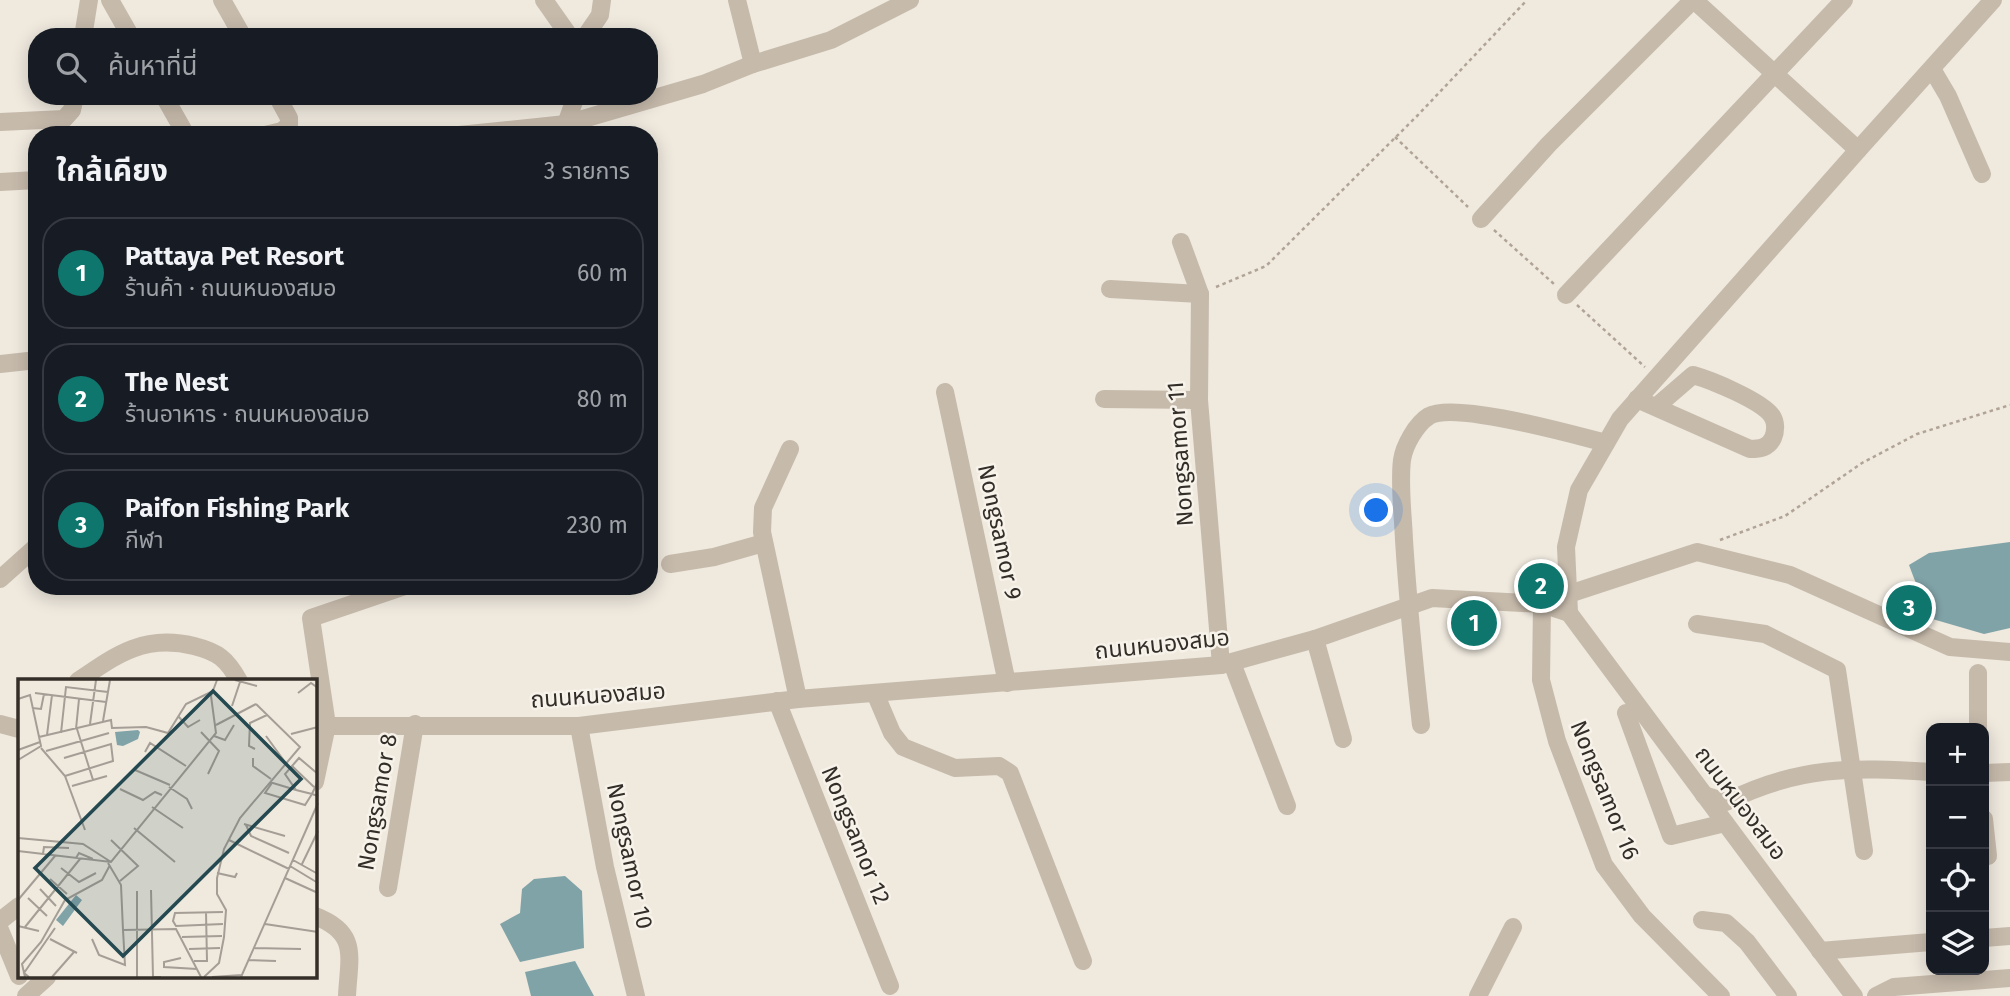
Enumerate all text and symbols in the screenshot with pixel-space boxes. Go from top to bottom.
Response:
search box [28,28,658,105]
icon: search [52,48,90,86]
text: ค้นหาที่นี่ [108,51,198,82]
text: ใกล้เคียง [56,153,168,189]
text: 3 รายการ [544,157,630,185]
text: Pattaya Pet Resort [125,241,344,272]
text: 1 [76,259,86,287]
text: 60 m [577,259,628,287]
text: ร้านค้า · ถนนหนองสมอ [125,274,337,302]
text: The Nest [125,367,229,398]
street label: Nongsamor 11 [1161,381,1199,527]
text: 2 [75,385,87,413]
text: 80 m [577,385,628,413]
text: ร้านอาหาร · ถนนหนองสมอ [125,400,370,428]
street label: Nongsamor 9 [972,462,1028,602]
text: Paifon Fishing Park [125,493,349,524]
your location [1359,493,1393,527]
text: 3 [75,511,87,539]
text: 230 m [567,511,628,539]
text: กีฬา [125,526,164,554]
pin: 2 [1518,560,1564,612]
pin: 3 [1886,582,1932,634]
pin: 1 [1451,597,1497,649]
street label: ถนนหนองสมอ [1093,623,1231,665]
street label: ถนนหนองสมอ [529,676,667,714]
inset map [18,679,317,978]
street label: Nongsamor 16 [1564,716,1646,864]
map controls [1926,723,1989,975]
button: + [1926,723,1989,786]
street label: Nongsamor 8 [351,732,403,872]
street label: ถนนหนองสมอ [1689,740,1793,866]
street label: Nongsamor 12 [816,762,896,908]
street label: Nongsamor 10 [601,781,659,931]
button: − [1926,786,1989,849]
button: locate [1926,849,1989,912]
button: layers [1926,912,1989,975]

